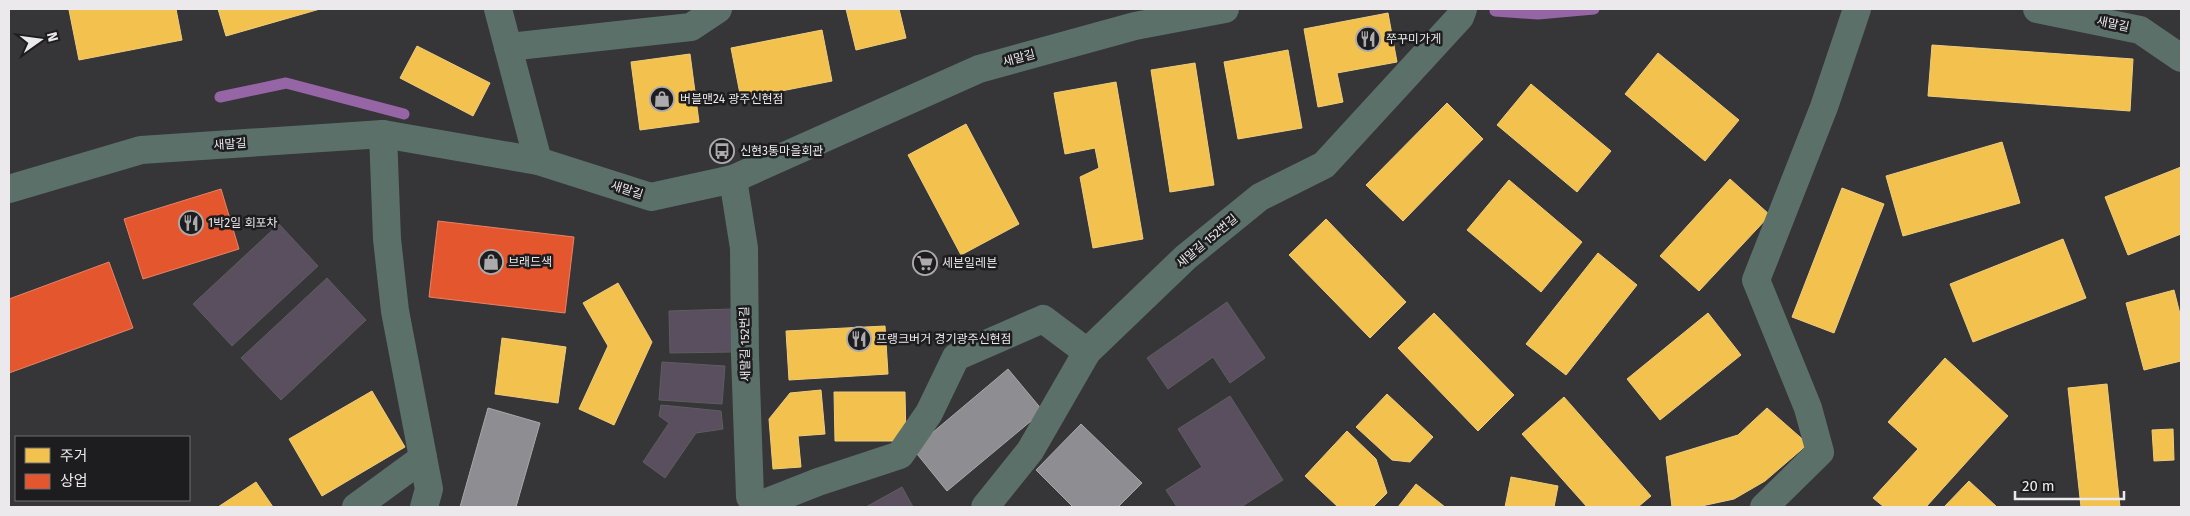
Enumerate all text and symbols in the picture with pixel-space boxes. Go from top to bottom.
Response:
street label: 새말길 [2095,14,2131,34]
north arrow [15,15,65,65]
restaurant icon: 쭈꾸미가게 [1355,26,1381,52]
text: N [43,30,62,44]
place label: 쭈꾸미가게 [1386,32,1441,46]
street label: 새말길 [1001,47,1037,69]
shop icon: 버블맨24 광주신현점 [649,86,675,112]
place label: 버블맨24 광주신현점 [680,92,784,106]
street label: 새말길 [213,136,247,152]
bus stop icon: 신현3통마을회관 [709,138,735,164]
place label: 신현3통마을회관 [740,144,823,158]
street label: 새말길 [609,178,645,202]
restaurant icon: 1박2일 회포차 [178,210,204,236]
street label: 새말길 152번길 [1174,211,1240,271]
place label: 1박2일 회포차 [208,216,278,230]
shop icon: 브래드색 [478,249,504,275]
supermarket icon: 세븐일레븐 [912,250,938,276]
place label: 브래드색 [508,255,552,269]
place label: 세븐일레븐 [942,256,997,270]
street label: 새말길 152번길 [737,306,753,382]
restaurant icon: 프랭크버거 경기광주신현점 [846,326,872,352]
place label: 프랭크버거 경기광주신현점 [876,332,1012,346]
legend [15,436,190,501]
text: 주거 [60,447,88,465]
scale bar [2015,468,2124,500]
text: 상업 [60,472,88,490]
text: 20 m [2022,477,2055,495]

